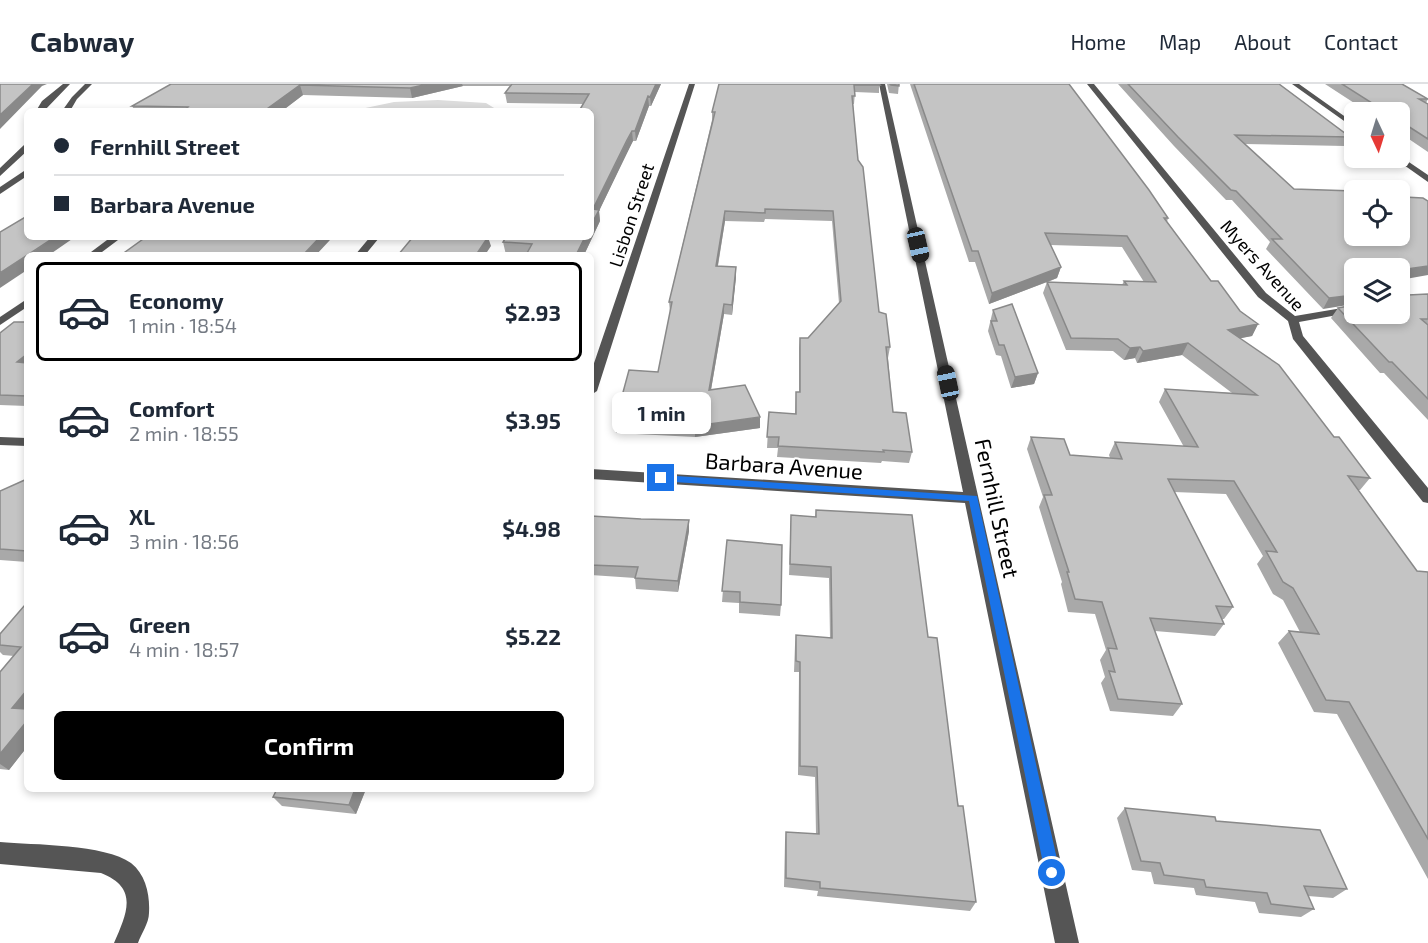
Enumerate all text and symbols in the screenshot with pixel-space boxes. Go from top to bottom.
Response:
text: Cabway [30,24,134,58]
text: Home [1070,29,1126,54]
text: Map [1159,29,1201,54]
text: About [1234,29,1291,54]
text: Contact [1324,29,1398,54]
north arrow [1344,102,1410,168]
map controls [1344,102,1410,324]
text: Fernhill Street [90,133,240,159]
street label: Lisbon Street [604,160,658,270]
button: locate [1344,180,1410,246]
text: Barbara Avenue [90,191,255,217]
street label: Myers Avenue [1216,215,1310,315]
car [905,225,931,265]
button: layers [1344,258,1410,324]
icon: car [57,285,111,339]
text: Economy [129,287,224,313]
text: $2.93 [505,299,561,325]
text: 1 min · 18:54 [129,313,237,337]
car [935,364,961,402]
callout: 1 min [612,391,710,433]
icon: car [57,393,111,447]
text: Comfort [129,395,214,421]
text: 1 min [637,401,686,425]
text: $3.95 [505,407,561,433]
text: 2 min · 18:55 [129,421,239,445]
street label: Fernhill Street [971,436,1025,580]
street label: Barbara Avenue [704,447,864,483]
route end [647,464,674,491]
icon: car [57,501,111,555]
text: XL [129,503,155,529]
text: $4.98 [502,515,561,541]
text: 3 min · 18:56 [129,529,239,553]
icon: car [57,609,111,663]
text: Green [129,611,191,637]
text: $5.22 [505,623,561,649]
text: 4 min · 18:57 [129,637,239,661]
button: Confirm [54,711,564,780]
route start [1038,859,1065,886]

